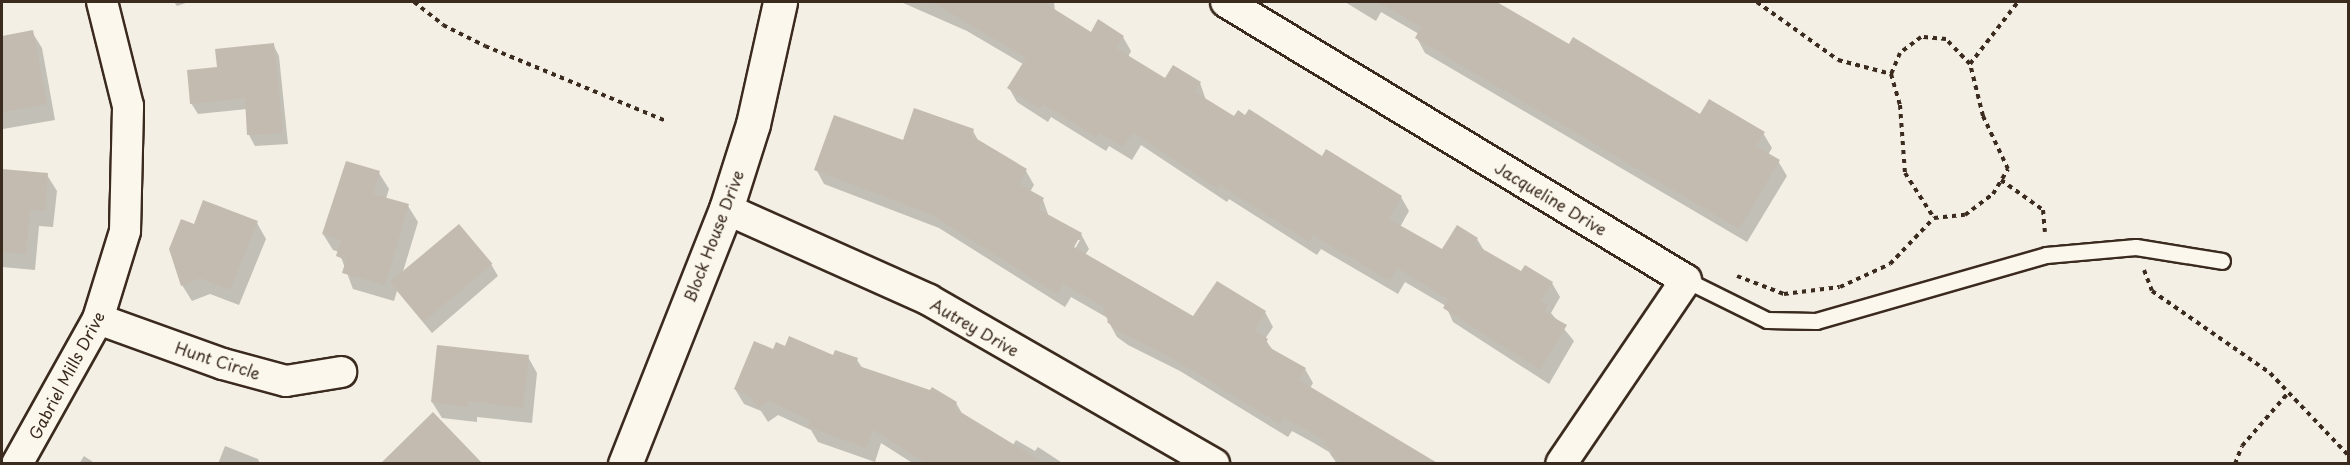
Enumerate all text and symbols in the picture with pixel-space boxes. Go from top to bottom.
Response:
street label: Jacqueline Drive [1491,157,1611,239]
street label: Block House Drive [679,167,747,305]
street label: Autrey Drive [927,294,1023,360]
street label: Gabriel Mills Drive [24,307,108,443]
street label: Hunt Circle [173,337,263,383]

